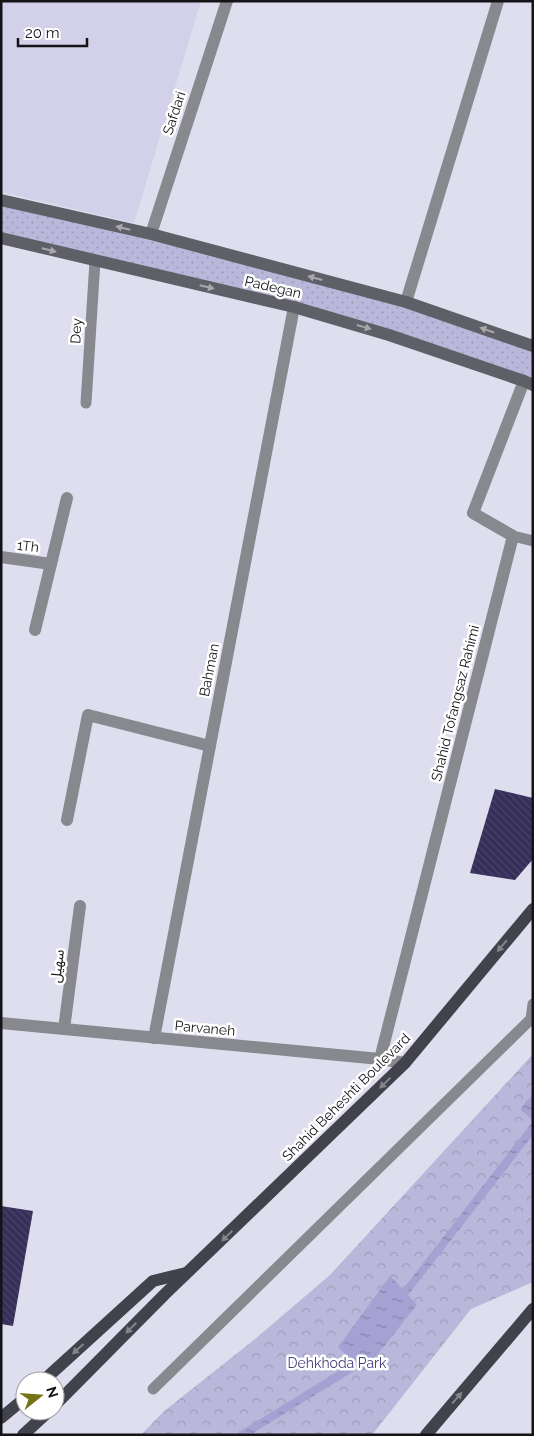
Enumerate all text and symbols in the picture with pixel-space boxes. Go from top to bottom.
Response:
scale bar [18,15,86,47]
text: 20 m [25,24,60,42]
street label: Safdari [159,89,189,137]
one-way arrow [116,224,131,232]
one-way arrow [41,246,56,254]
street label: Padegan [243,273,303,301]
one-way arrow [307,274,322,282]
one-way arrow [199,283,214,291]
street label: Dey [67,317,85,344]
one-way arrow [357,324,372,332]
one-way arrow [479,326,494,333]
street label: 1Th [16,537,40,555]
street label: Shahid Tofangsaz Rahimi [428,623,482,783]
street label: Bahman [196,642,222,698]
one-way arrow [496,940,507,953]
street label: سهیل [47,948,68,984]
street label: Parvaneh [174,1017,236,1039]
street label: Shahid Beheshti Boulevard [279,1030,413,1164]
one-way arrow [379,1077,391,1089]
one-way arrow [221,1230,233,1242]
one-way arrow [125,1322,137,1334]
one-way arrow [73,1343,85,1355]
park label: Dehkhoda Park [288,1355,387,1371]
north arrow [15,1371,65,1421]
text: N [43,1385,62,1400]
one-way arrow [452,1391,463,1404]

